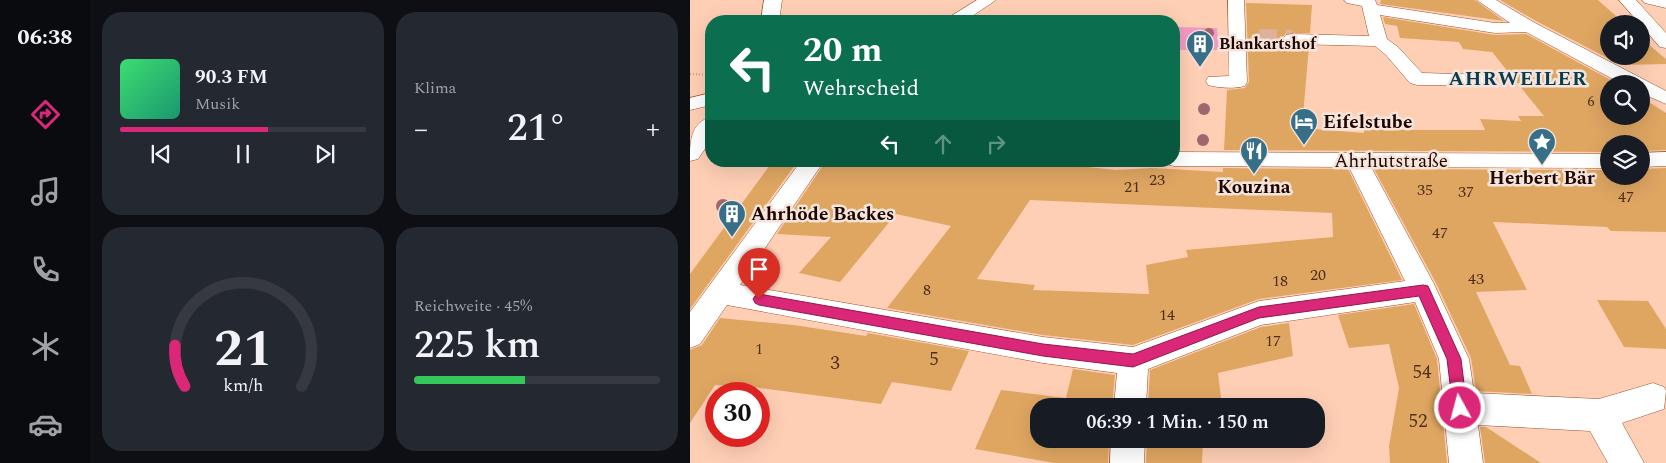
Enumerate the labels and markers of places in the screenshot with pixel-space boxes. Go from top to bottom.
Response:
building icon: Blankartshof [1185,29,1215,68]
place label: Blankartshof [1219,32,1317,56]
hotel icon: Eifelstube [1289,107,1319,146]
place label: Eifelstube [1323,108,1412,137]
place icon: Herbert Bär [1527,127,1557,166]
restaurant icon: Kouzina [1239,136,1269,175]
place label: Herbert Bär [1489,164,1596,193]
place label: Kouzina [1217,173,1291,202]
building icon: Ahrhöde Backes [717,199,747,238]
place label: Ahrhöde Backes [751,200,894,229]
pin [738,248,780,299]

